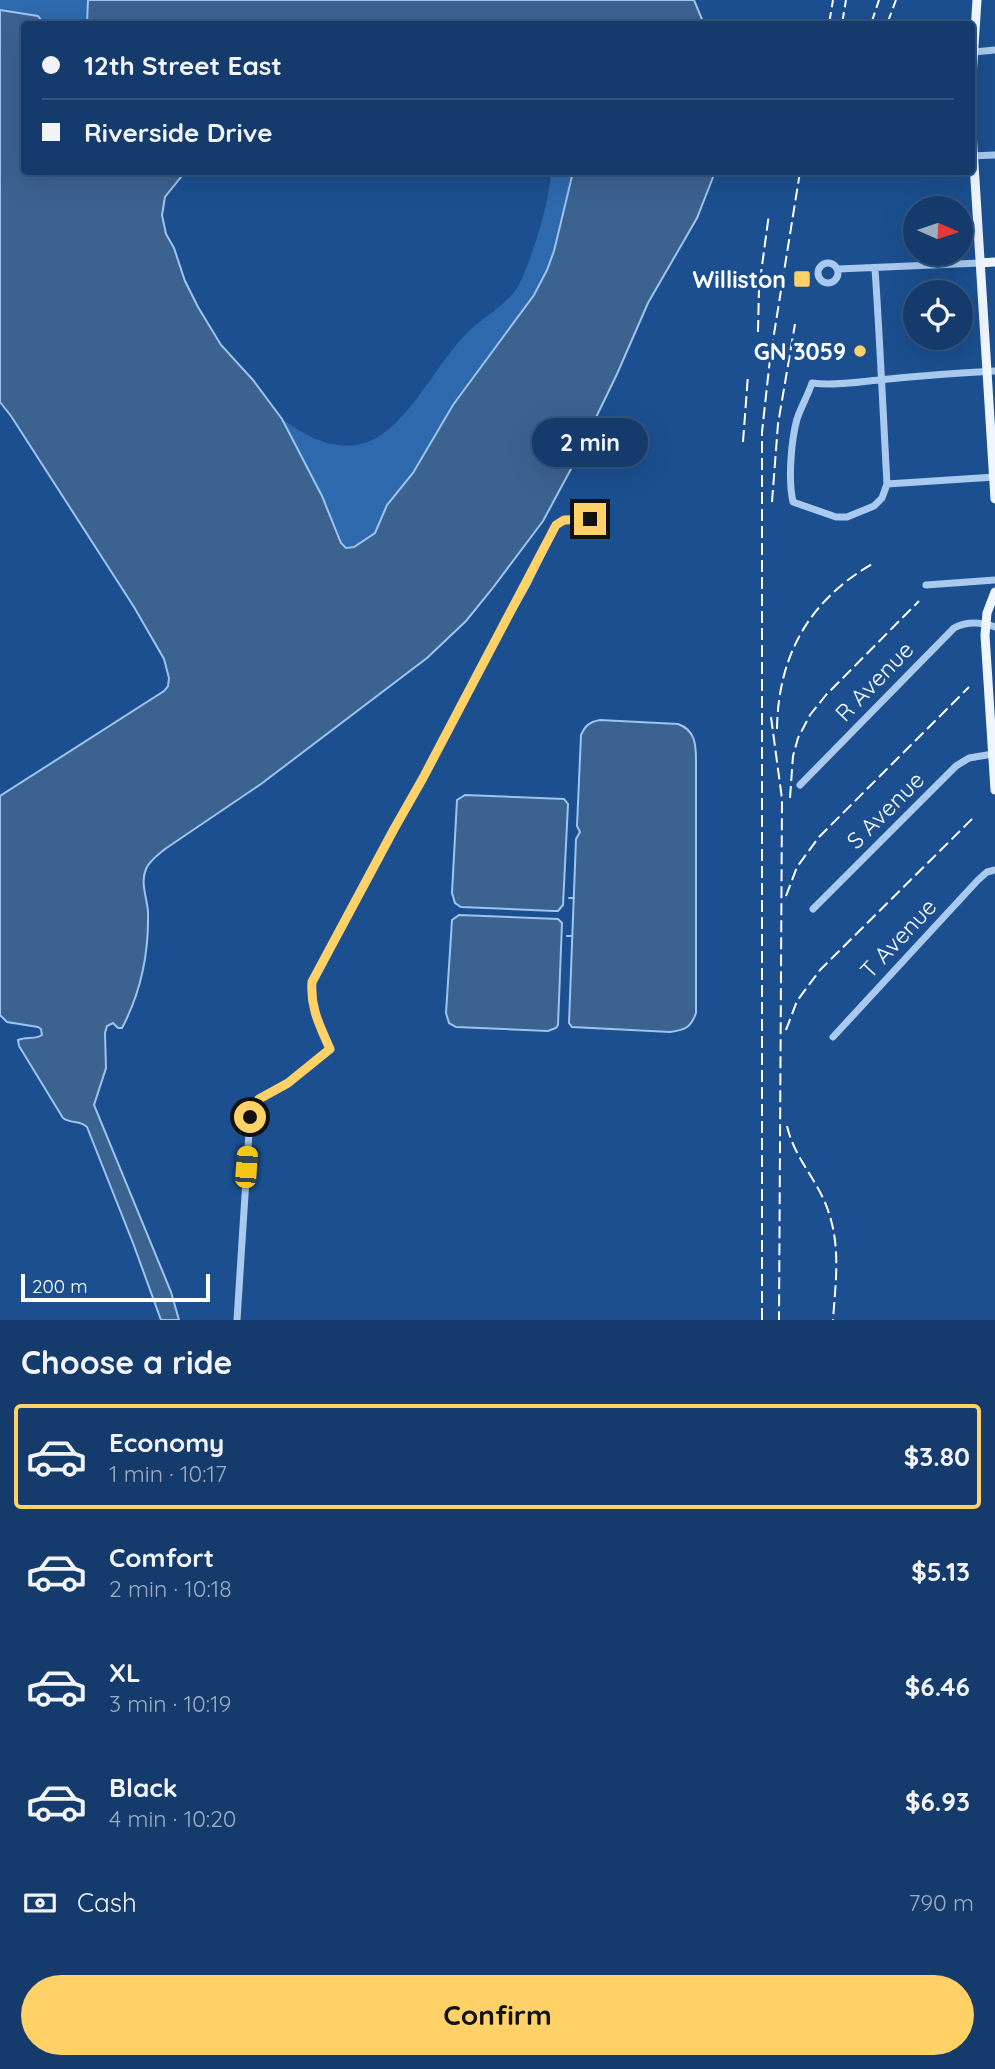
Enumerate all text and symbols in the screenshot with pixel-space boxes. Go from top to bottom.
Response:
text: 12th Street East [84,49,282,82]
text: Riverside Drive [84,116,273,149]
north arrow [903,196,973,266]
map controls [903,196,973,350]
place label: Williston [693,265,786,294]
marker: Williston [792,269,812,289]
button: locate [903,280,973,350]
place label: GN 3059 [754,337,846,366]
marker: GN 3059 [852,343,868,359]
callout: 2 min [532,418,648,466]
text: 2 min [560,428,620,457]
route end [574,503,606,535]
street label: R Avenue [829,635,919,727]
street label: S Avenue [840,765,930,855]
street label: T Avenue [854,892,942,984]
route start [234,1101,266,1133]
car [235,1145,258,1189]
scale bar [21,1271,210,1303]
text: 200 m [32,1274,88,1298]
text: Choose a ride [21,1342,233,1382]
icon: car [25,1425,88,1488]
text: Economy [109,1426,224,1459]
text: $3.80 [904,1440,970,1473]
text: 1 min · 10:17 [109,1459,227,1488]
icon: car [25,1540,88,1603]
text: Comfort [109,1541,214,1574]
text: $5.13 [911,1555,970,1588]
text: 2 min · 10:18 [109,1574,232,1603]
icon: car [25,1655,88,1718]
text: XL [109,1656,141,1689]
text: $6.46 [905,1670,970,1703]
text: 3 min · 10:19 [109,1689,231,1718]
icon: car [25,1770,88,1833]
text: Black [109,1771,178,1804]
text: $6.93 [905,1785,970,1818]
text: 4 min · 10:20 [109,1804,237,1833]
icon: cash [21,1884,59,1922]
text: Cash [77,1886,137,1919]
text: 790 m [908,1888,974,1917]
button: Confirm [21,1975,974,2055]

